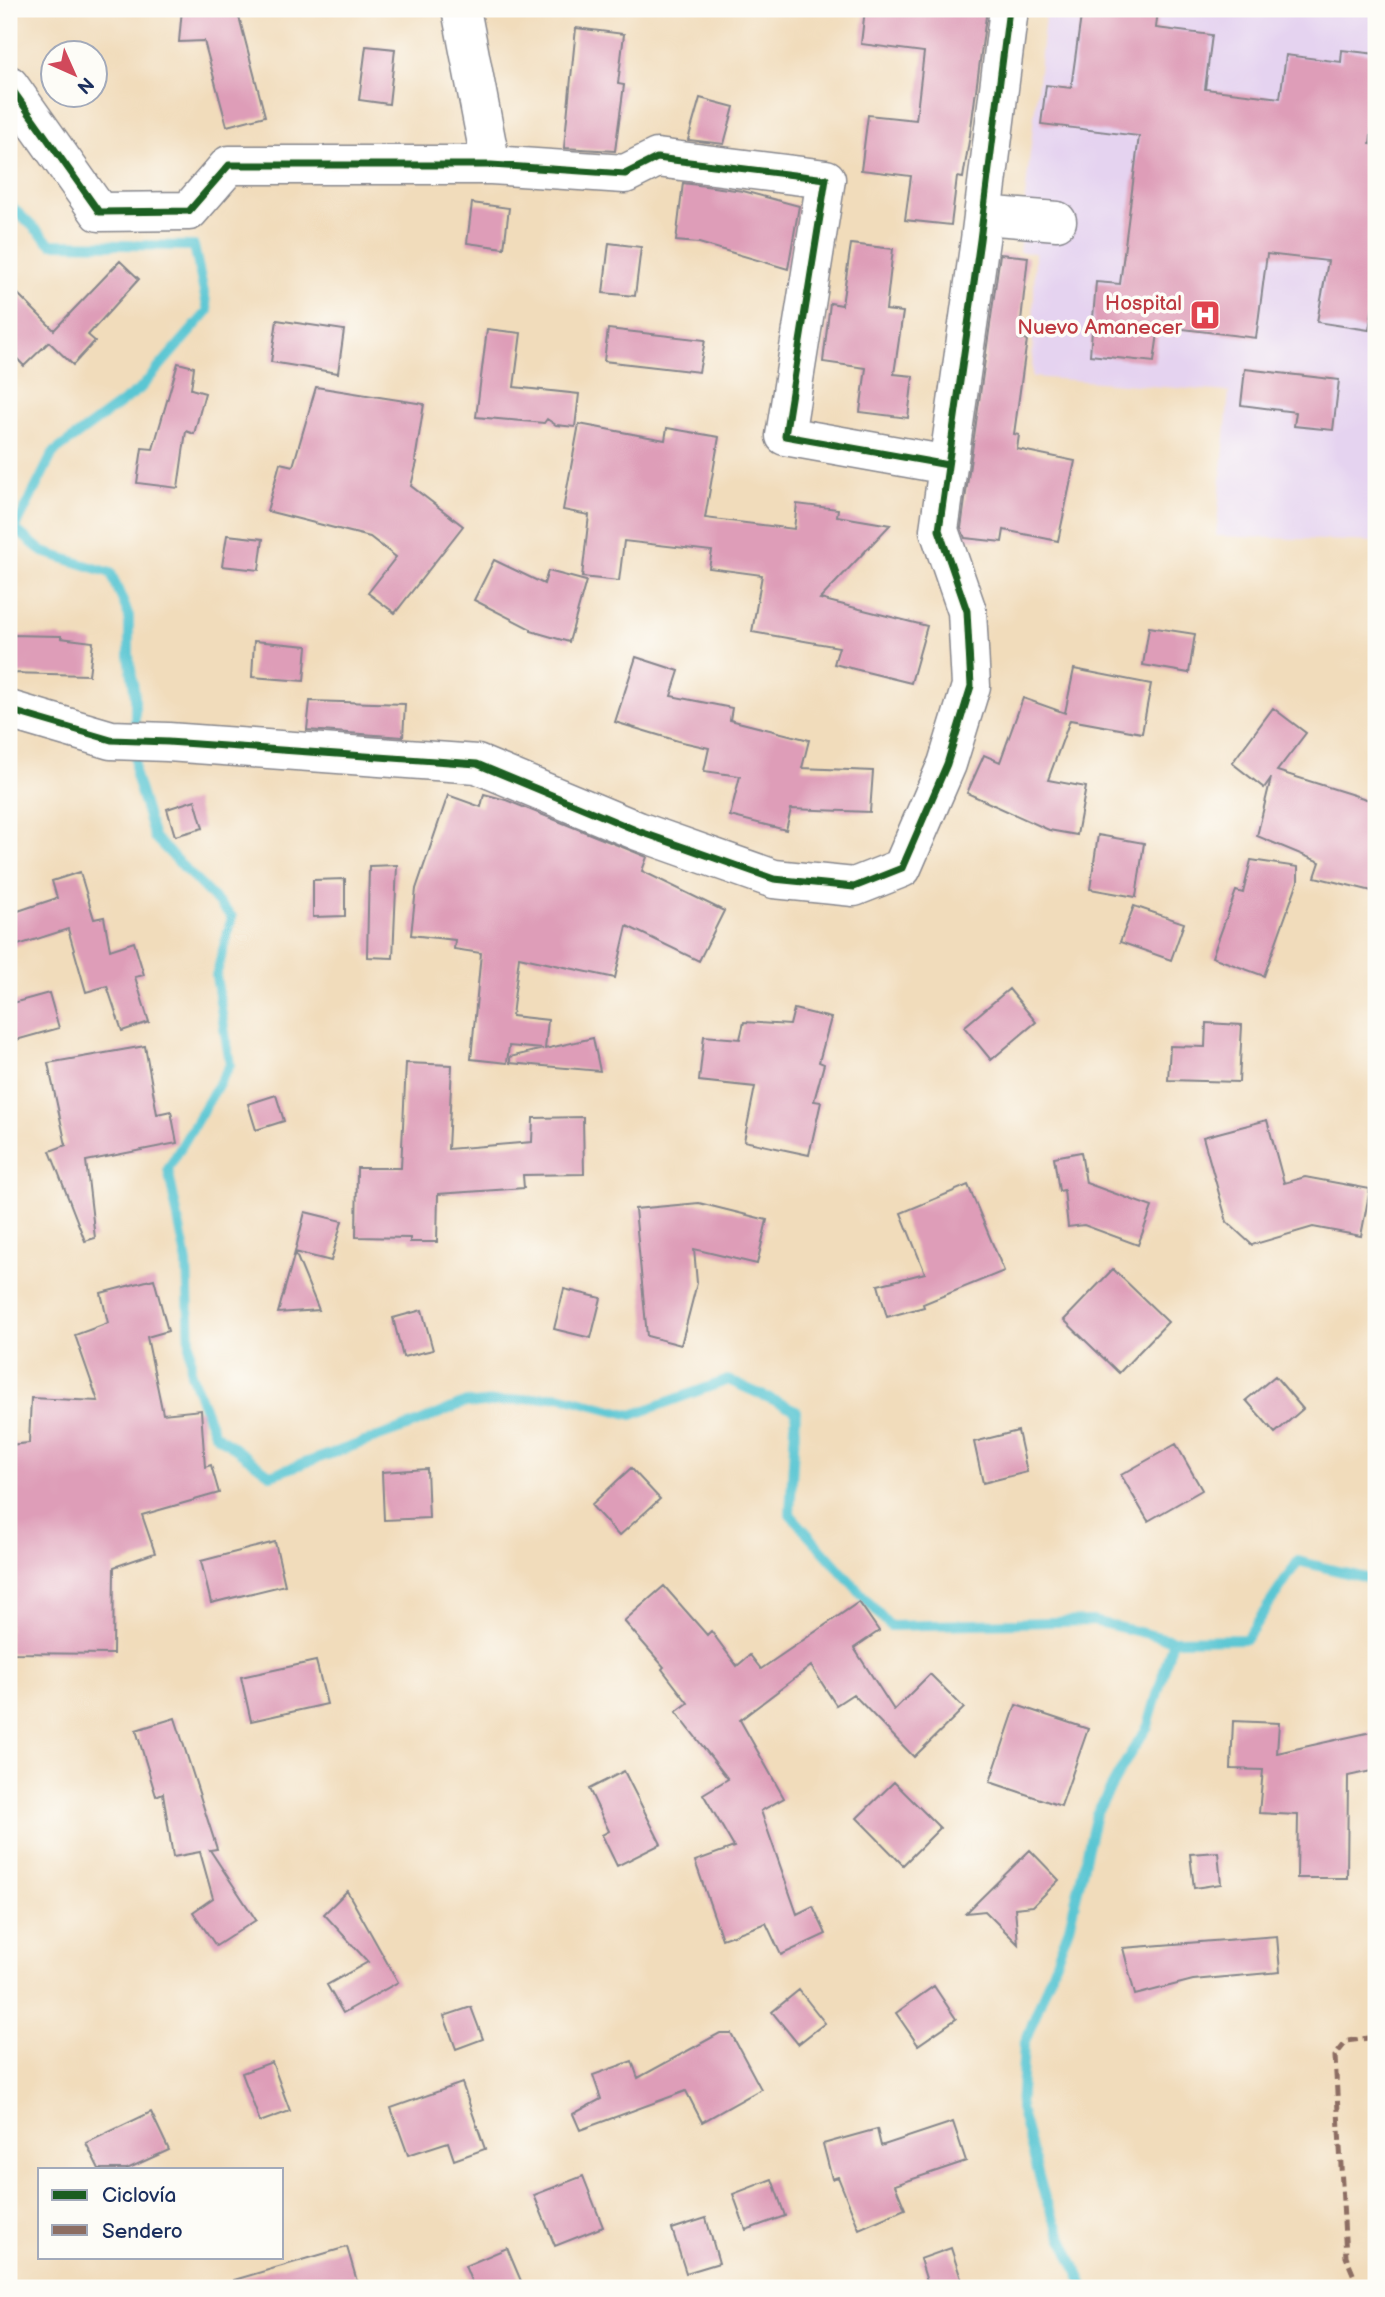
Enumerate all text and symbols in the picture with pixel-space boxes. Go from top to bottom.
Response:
north arrow [38,38,108,108]
text: N [72,72,98,98]
place label: Hospital Nuevo Amanecer [1017,291,1182,340]
hospital icon: Hospital Nuevo Amanecer [1188,298,1222,332]
legend [38,2168,284,2258]
text: Ciclovía [102,2183,176,2208]
text: Sendero [102,2219,183,2244]

